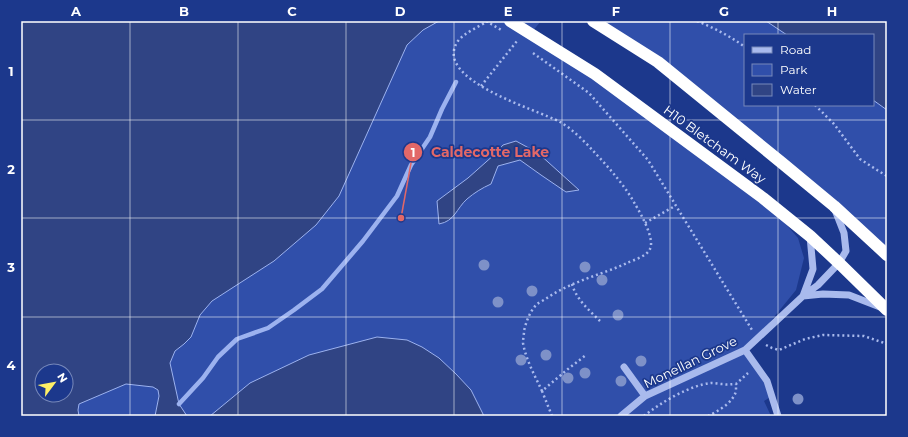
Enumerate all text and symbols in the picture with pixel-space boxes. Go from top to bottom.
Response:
text: A [70,3,82,19]
text: B [179,3,189,19]
text: C [287,3,297,19]
text: D [395,3,406,19]
text: E [504,3,513,19]
text: F [612,3,620,19]
text: G [719,3,729,19]
text: H [827,3,837,19]
legend [744,34,874,106]
text: Road [780,42,811,57]
text: Park [780,62,808,77]
text: 1 [8,63,14,79]
text: Water [780,82,817,97]
street label: H10 Bletcham Way [661,102,770,187]
callout: Caldecotte Lake [403,139,557,165]
text: Caldecotte Lake [431,143,549,161]
text: 1 [411,145,415,160]
text: 2 [7,161,15,177]
text: 3 [6,259,15,275]
street label: Monellan Grove [641,332,739,392]
text: 4 [7,357,16,373]
north arrow [34,363,74,403]
text: N [54,370,71,385]

